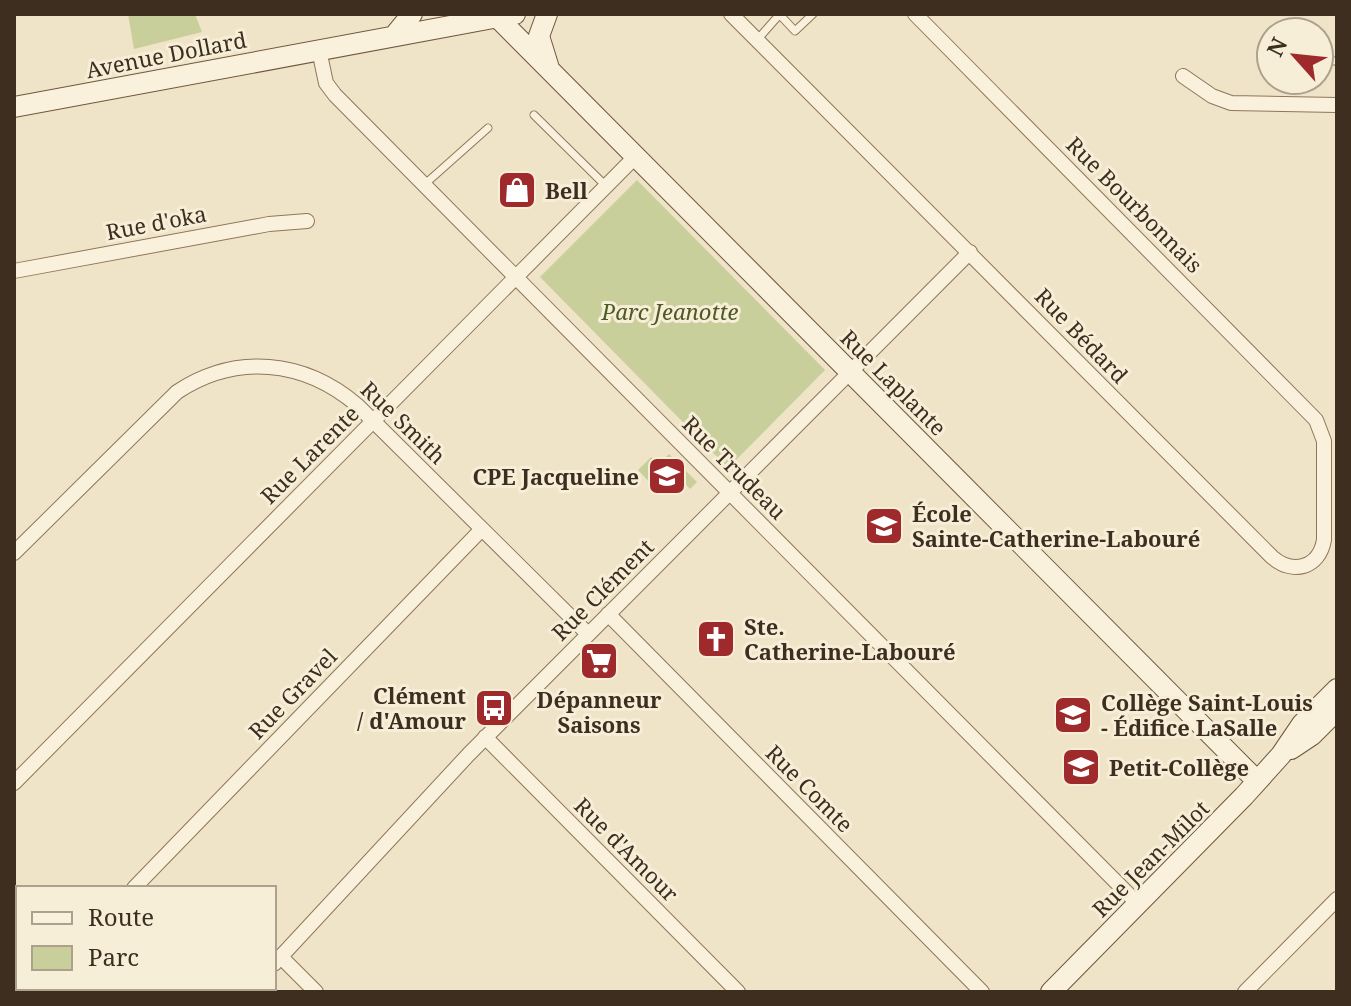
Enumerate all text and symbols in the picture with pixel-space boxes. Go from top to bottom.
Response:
north arrow [1255,16,1335,96]
street label: Avenue Dollard [83,24,249,84]
text: N [1259,32,1294,61]
street label: Rue Bourbonnais [1060,129,1210,279]
shop icon: Bell [496,169,538,211]
place label: Bell [545,175,588,205]
street label: Rue d'oka [103,198,209,246]
street label: Rue Bédard [1029,281,1135,390]
park label: Parc Jeanotte [601,296,739,326]
street label: Rue Laplante [834,322,954,442]
street label: Rue Smith [355,374,453,470]
street label: Rue Larente [253,398,365,510]
street label: Rue Trudeau [677,409,793,525]
school or university icon: CPE Jacqueline [646,455,688,497]
place label: CPE Jacqueline [472,461,639,491]
place label: École Sainte-Catherine-Labouré [912,498,1200,553]
school or university icon: École Sainte-Catherine-Labouré [863,505,905,547]
street label: Rue Clément [545,531,660,646]
place label: Ste. Catherine-Labouré [744,611,956,666]
church icon: Ste. Catherine-Labouré [695,618,737,660]
supermarket icon: Dépanneur Saisons [578,640,620,682]
street label: Rue Gravel [241,641,343,745]
place label: Clément / d'Amour [357,680,466,735]
place label: Dépanneur Saisons [537,684,662,739]
bus stop icon: Clément / d'Amour [473,687,515,729]
place label: Collège Saint-Louis - Édifice LaSalle [1101,687,1313,742]
school or university icon: Collège Saint-Louis - Édifice LaSalle [1052,694,1094,736]
street label: Rue Comte [760,738,860,838]
school or university icon: Petit-Collège [1060,746,1102,788]
place label: Petit-Collège [1109,752,1249,782]
street label: Rue d'Amour [568,790,686,908]
street label: Rue Jean-Milot [1085,793,1215,923]
legend [16,886,276,990]
text: Route [88,900,154,933]
text: Parc [88,940,139,973]

